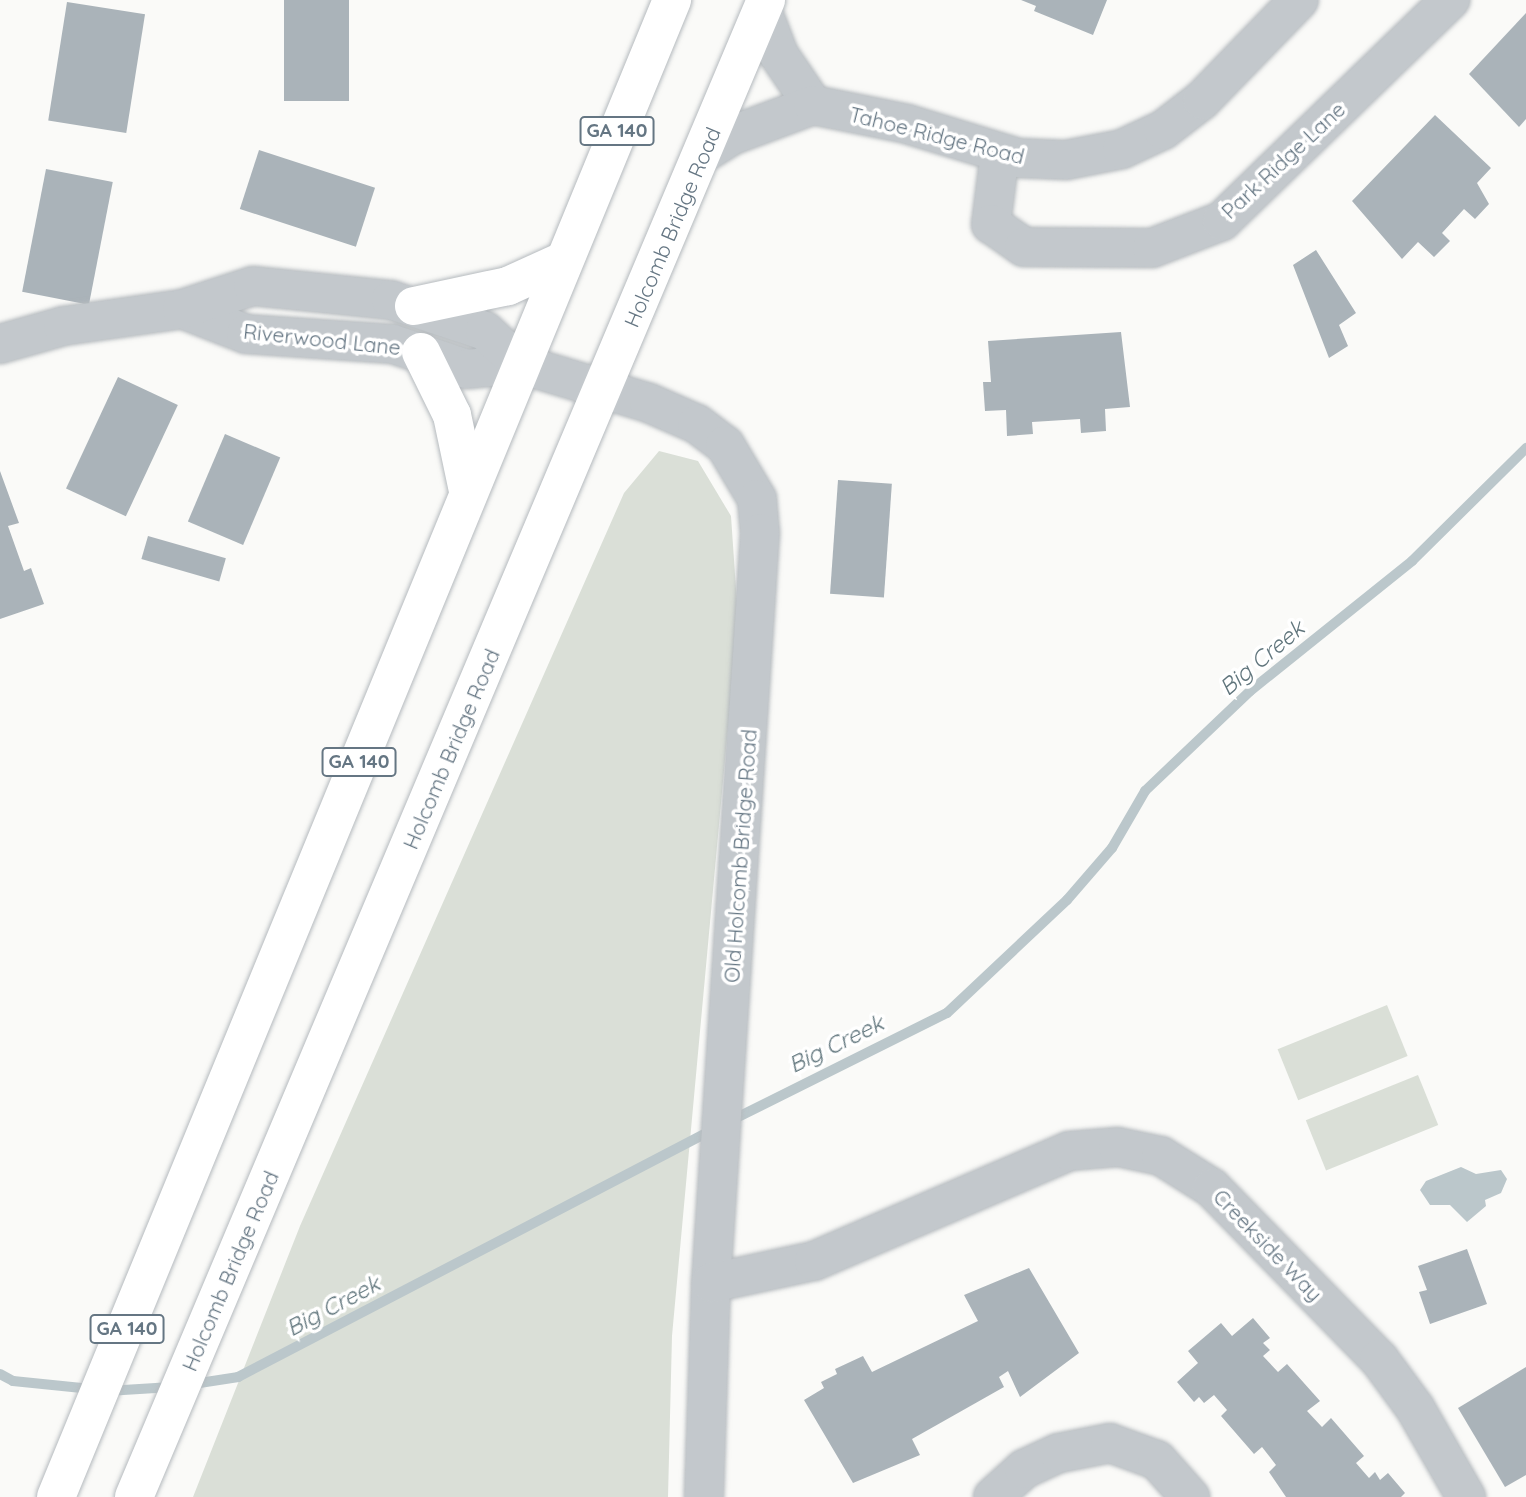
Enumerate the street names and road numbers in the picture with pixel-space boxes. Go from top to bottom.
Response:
street label: Park Ridge Lane [1216,96,1350,224]
street label: Tahoe Ridge Road [847,101,1027,169]
road number: GA 140 [578,116,656,146]
street label: Holcomb Bridge Road [618,123,726,331]
street label: Riverwood Lane [242,318,402,360]
street label: Holcomb Bridge Road [397,645,505,853]
street label: Old Holcomb Bridge Road [719,728,761,984]
road number: GA 140 [320,747,398,778]
street label: Holcomb Bridge Road [176,1167,284,1375]
street label: Creekside Way [1208,1184,1328,1306]
road number: GA 140 [88,1314,166,1344]

